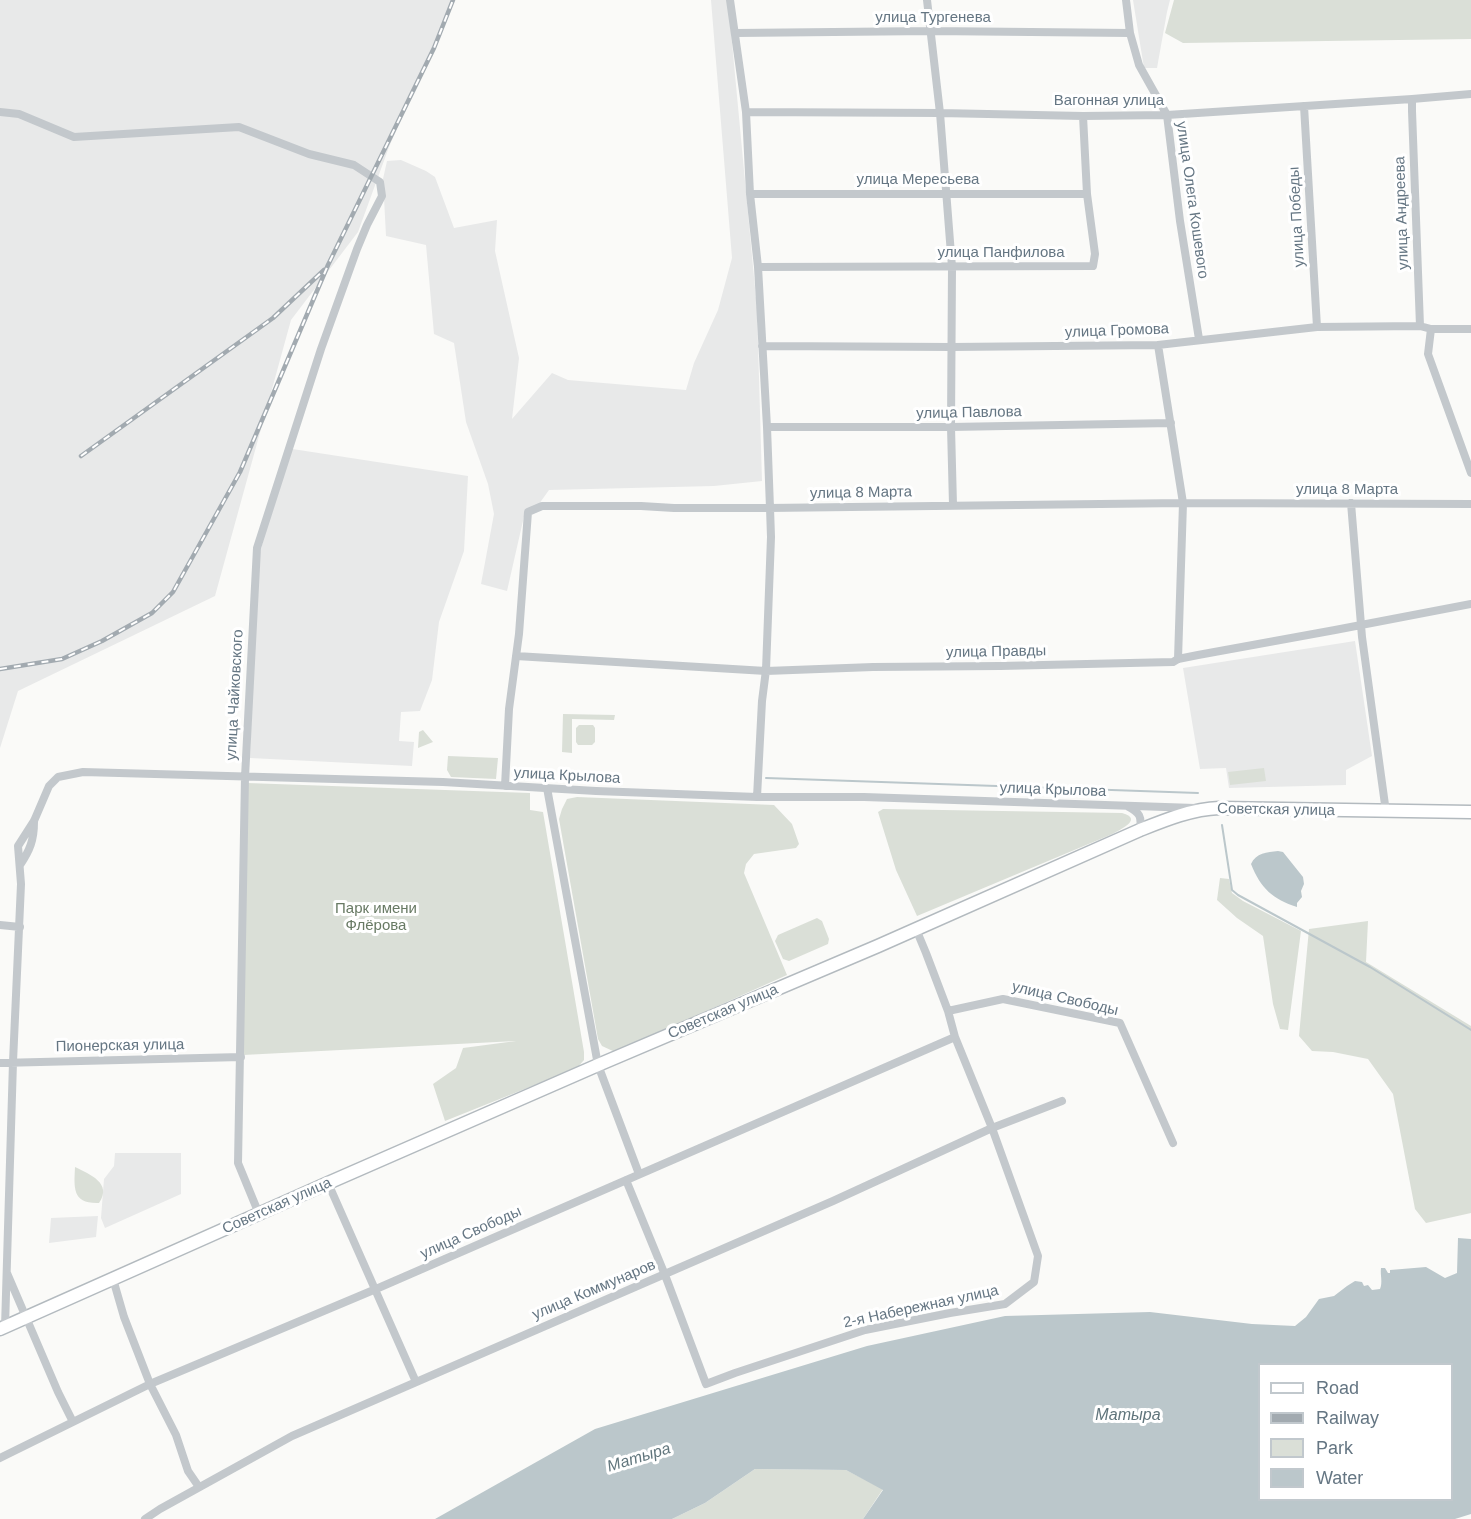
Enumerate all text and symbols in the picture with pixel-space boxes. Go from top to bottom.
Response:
street label: улица Тургенева [875,9,991,27]
street label: Вагонная улица [1054,92,1164,110]
street label: улица Олега Кошевого [1172,120,1212,280]
street label: улица Андреева [1391,156,1413,270]
street label: улица Победы [1285,166,1309,268]
street label: улица Мересьева [857,171,979,189]
street label: улица Панфилова [938,244,1064,262]
street label: улица Громова [1065,320,1169,342]
street label: улица Павлова [916,403,1022,423]
street label: улица 8 Марта [1296,481,1398,499]
street label: улица 8 Марта [810,483,912,503]
street label: улица Чайковского [223,629,247,761]
street label: улица Правды [946,642,1046,662]
street label: улица Крылова [513,764,621,788]
street label: улица Крылова [999,779,1107,801]
street label: Советская улица [1217,800,1335,820]
park label: Парк имени Флёрова [335,900,417,935]
street label: улица Свободы [1010,978,1120,1020]
street label: Советская улица [665,981,781,1043]
street label: Пионерская улица [55,1036,185,1056]
street label: Советская улица [220,1174,334,1238]
street label: улица Свободы [418,1203,524,1263]
street label: улица Коммунаров [530,1256,658,1324]
street label: 2-я Набережная улица [842,1282,1000,1332]
legend [1258,1363,1453,1501]
text: Road [1316,1378,1359,1398]
water label: Матыра [1095,1406,1161,1426]
text: Railway [1316,1408,1379,1428]
text: Park [1316,1438,1353,1458]
water label: Матыра [605,1439,673,1477]
text: Water [1316,1468,1363,1488]

